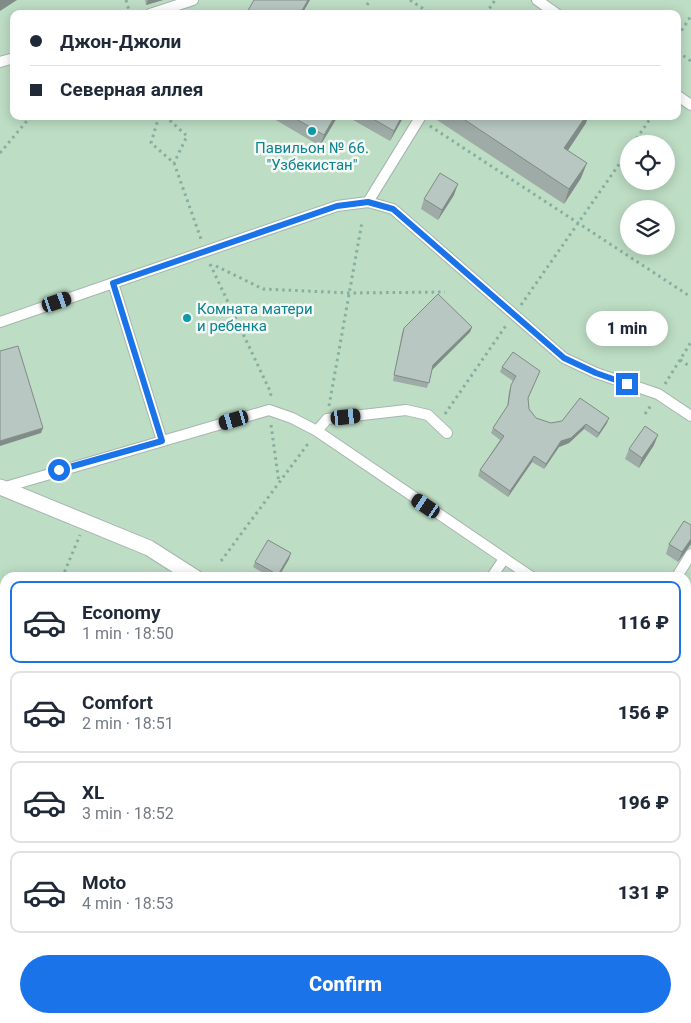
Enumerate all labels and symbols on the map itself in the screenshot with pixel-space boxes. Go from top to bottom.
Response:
marker: Павильон № 66. "Узбекистан" [306,125,318,137]
place label: Павильон № 66. "Узбекистан" [255,139,369,174]
car [40,290,73,314]
place label: Комната матери и ребенка [197,300,313,335]
marker: Комната матери и ребенка [181,312,193,324]
callout: 1 min [586,312,668,346]
route end [616,373,638,395]
car [330,408,361,426]
car [217,409,250,431]
route start [48,459,70,481]
car [409,491,442,521]

